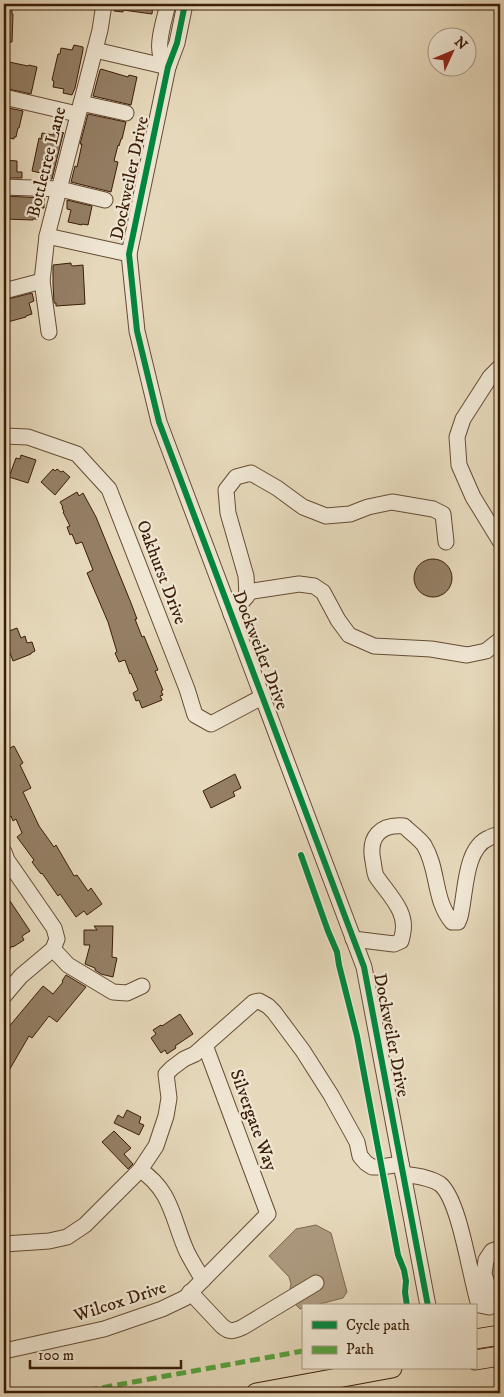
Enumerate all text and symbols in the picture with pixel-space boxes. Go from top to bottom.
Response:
north arrow [426,28,476,78]
text: N [450,33,471,54]
street label: Bottletree Lane [23,105,71,220]
street label: Dockweiler Drive [106,114,154,242]
street label: Oakhurst Drive [131,517,191,628]
street label: Dockweiler Drive [227,588,293,713]
street label: Dockweiler Drive [368,971,414,1099]
street label: Silvergate Way [225,1067,282,1175]
street label: Wilcox Drive [70,1277,169,1328]
legend [302,1304,476,1370]
text: Cycle path [346,1316,410,1335]
scale bar [30,1337,181,1369]
text: Path [346,1340,374,1359]
text: 100 m [38,1346,74,1365]

